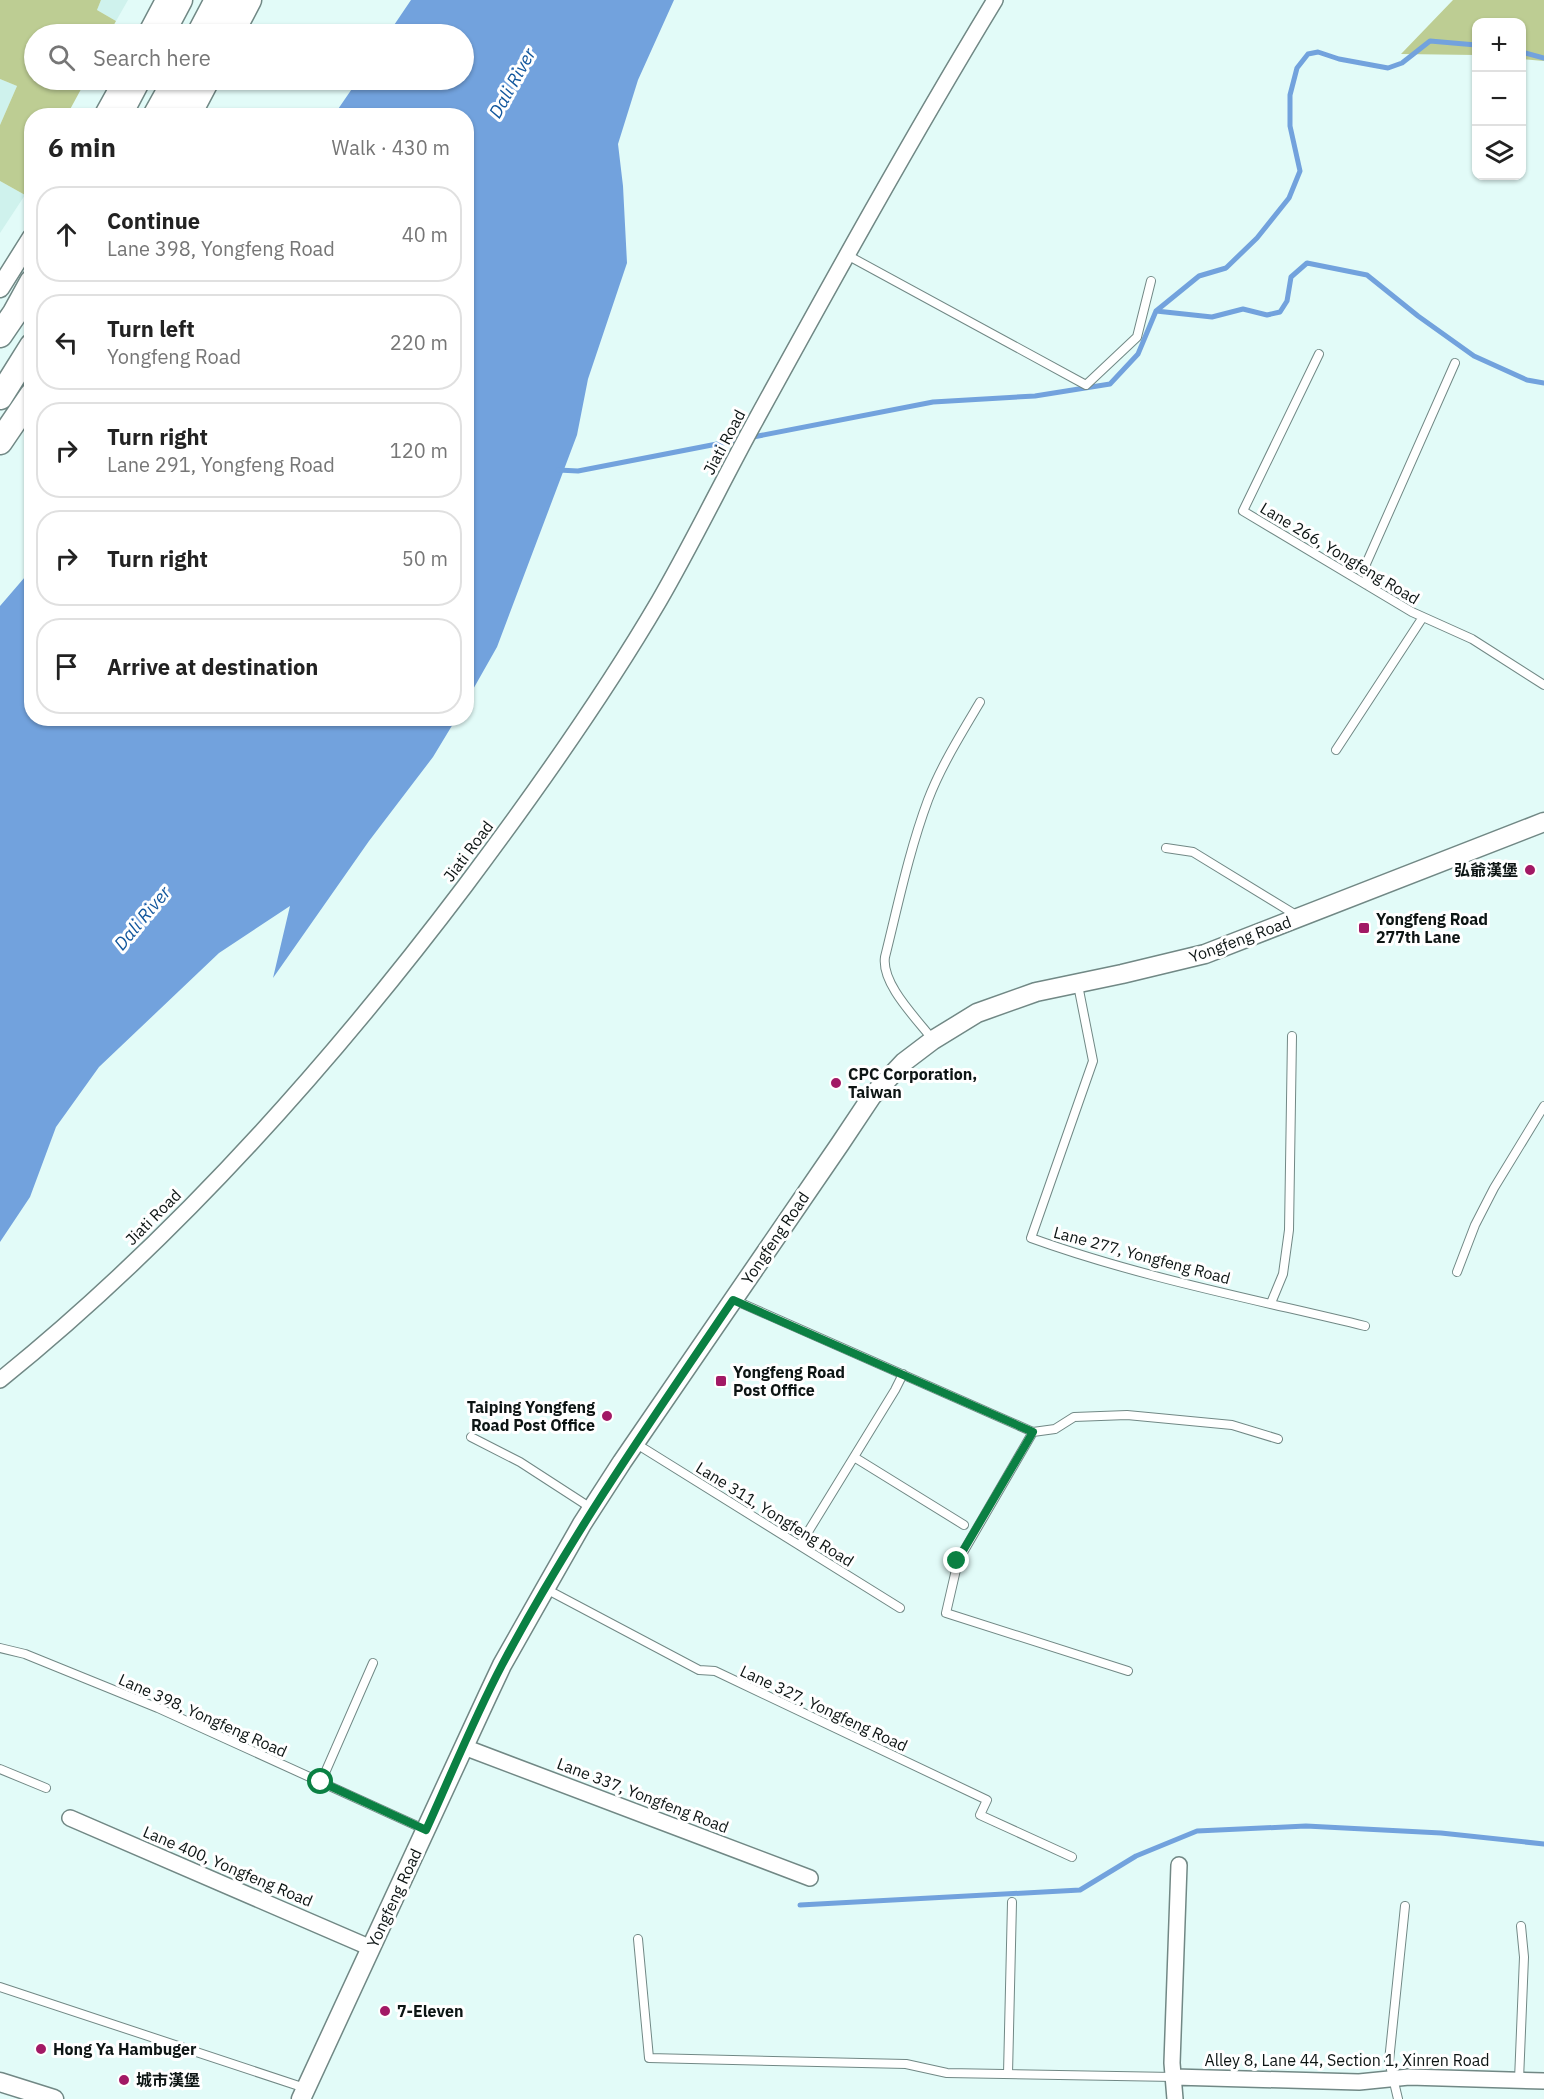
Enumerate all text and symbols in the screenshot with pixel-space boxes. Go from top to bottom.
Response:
map controls [1472,18,1526,180]
button: + [1472,18,1526,72]
search box [24,24,474,90]
icon: search [45,41,78,74]
text: Search here [93,43,211,72]
water label: Dali River [483,44,541,122]
button: − [1472,72,1526,126]
button: layers [1472,126,1526,180]
text: 6 min [48,130,116,164]
text: Walk · 430 m [332,134,450,161]
text: Continue [107,206,200,235]
icon: ahead [50,218,83,251]
text: 40 m [402,221,448,248]
text: Lane 398, Yongfeng Road [107,235,335,262]
text: Turn left [107,314,195,343]
icon: left [50,326,83,359]
text: 220 m [390,329,448,356]
text: Yongfeng Road [107,343,241,370]
street label: Jiati Road [699,406,749,478]
text: Turn right [107,422,208,451]
icon: right [50,434,83,467]
text: 120 m [390,437,448,464]
text: Lane 291, Yongfeng Road [107,451,335,478]
street label: Lane 266, Yongfeng Road [1257,497,1423,609]
icon: right [50,542,83,575]
text: Turn right [107,544,208,573]
text: 50 m [402,545,448,572]
icon: arrive [50,650,83,683]
text: Arrive at destination [107,652,318,681]
street label: Jiati Road [439,817,497,885]
place label: 弘爺漢堡 [1454,860,1518,880]
marker: 弘爺漢堡 [1523,863,1537,877]
water label: Dali River [109,881,176,955]
place label: Yongfeng Road 277th Lane [1376,909,1488,947]
street label: Yongfeng Road [1186,911,1294,967]
marker: Yongfeng Road 277th Lane [1357,921,1371,935]
place label: CPC Corporation, Taiwan [848,1064,977,1102]
marker: CPC Corporation, Taiwan [829,1076,843,1090]
street label: Jiati Road [121,1185,185,1249]
street label: Yongfeng Road [737,1188,813,1288]
street label: Lane 277, Yongfeng Road [1051,1222,1233,1288]
place label: Yongfeng Road Post Office [733,1362,845,1400]
marker: Yongfeng Road Post Office [714,1374,728,1388]
place label: Taiping Yongfeng Road Post Office [467,1397,595,1435]
marker: Taiping Yongfeng Road Post Office [600,1409,614,1423]
street label: Lane 311, Yongfeng Road [692,1457,858,1571]
route end [943,1547,969,1573]
street label: Lane 327, Yongfeng Road [737,1660,911,1756]
street label: Lane 398, Yongfeng Road [116,1669,290,1761]
street label: Lane 337, Yongfeng Road [554,1753,732,1837]
route start [307,1768,333,1794]
street label: Lane 400, Yongfeng Road [140,1821,316,1911]
street label: Yongfeng Road [362,1845,426,1951]
place label: 7-Eleven [397,2001,463,2021]
marker: 7-Eleven [378,2004,392,2018]
place label: Hong Ya Hambuger [53,2039,197,2059]
marker: Hong Ya Hambuger [34,2042,48,2056]
street label: Alley 8, Lane 44, Section 1, Xinren Road [1204,2050,1490,2070]
place label: 城市漢堡 [136,2070,200,2090]
marker: 城市漢堡 [117,2073,131,2087]

